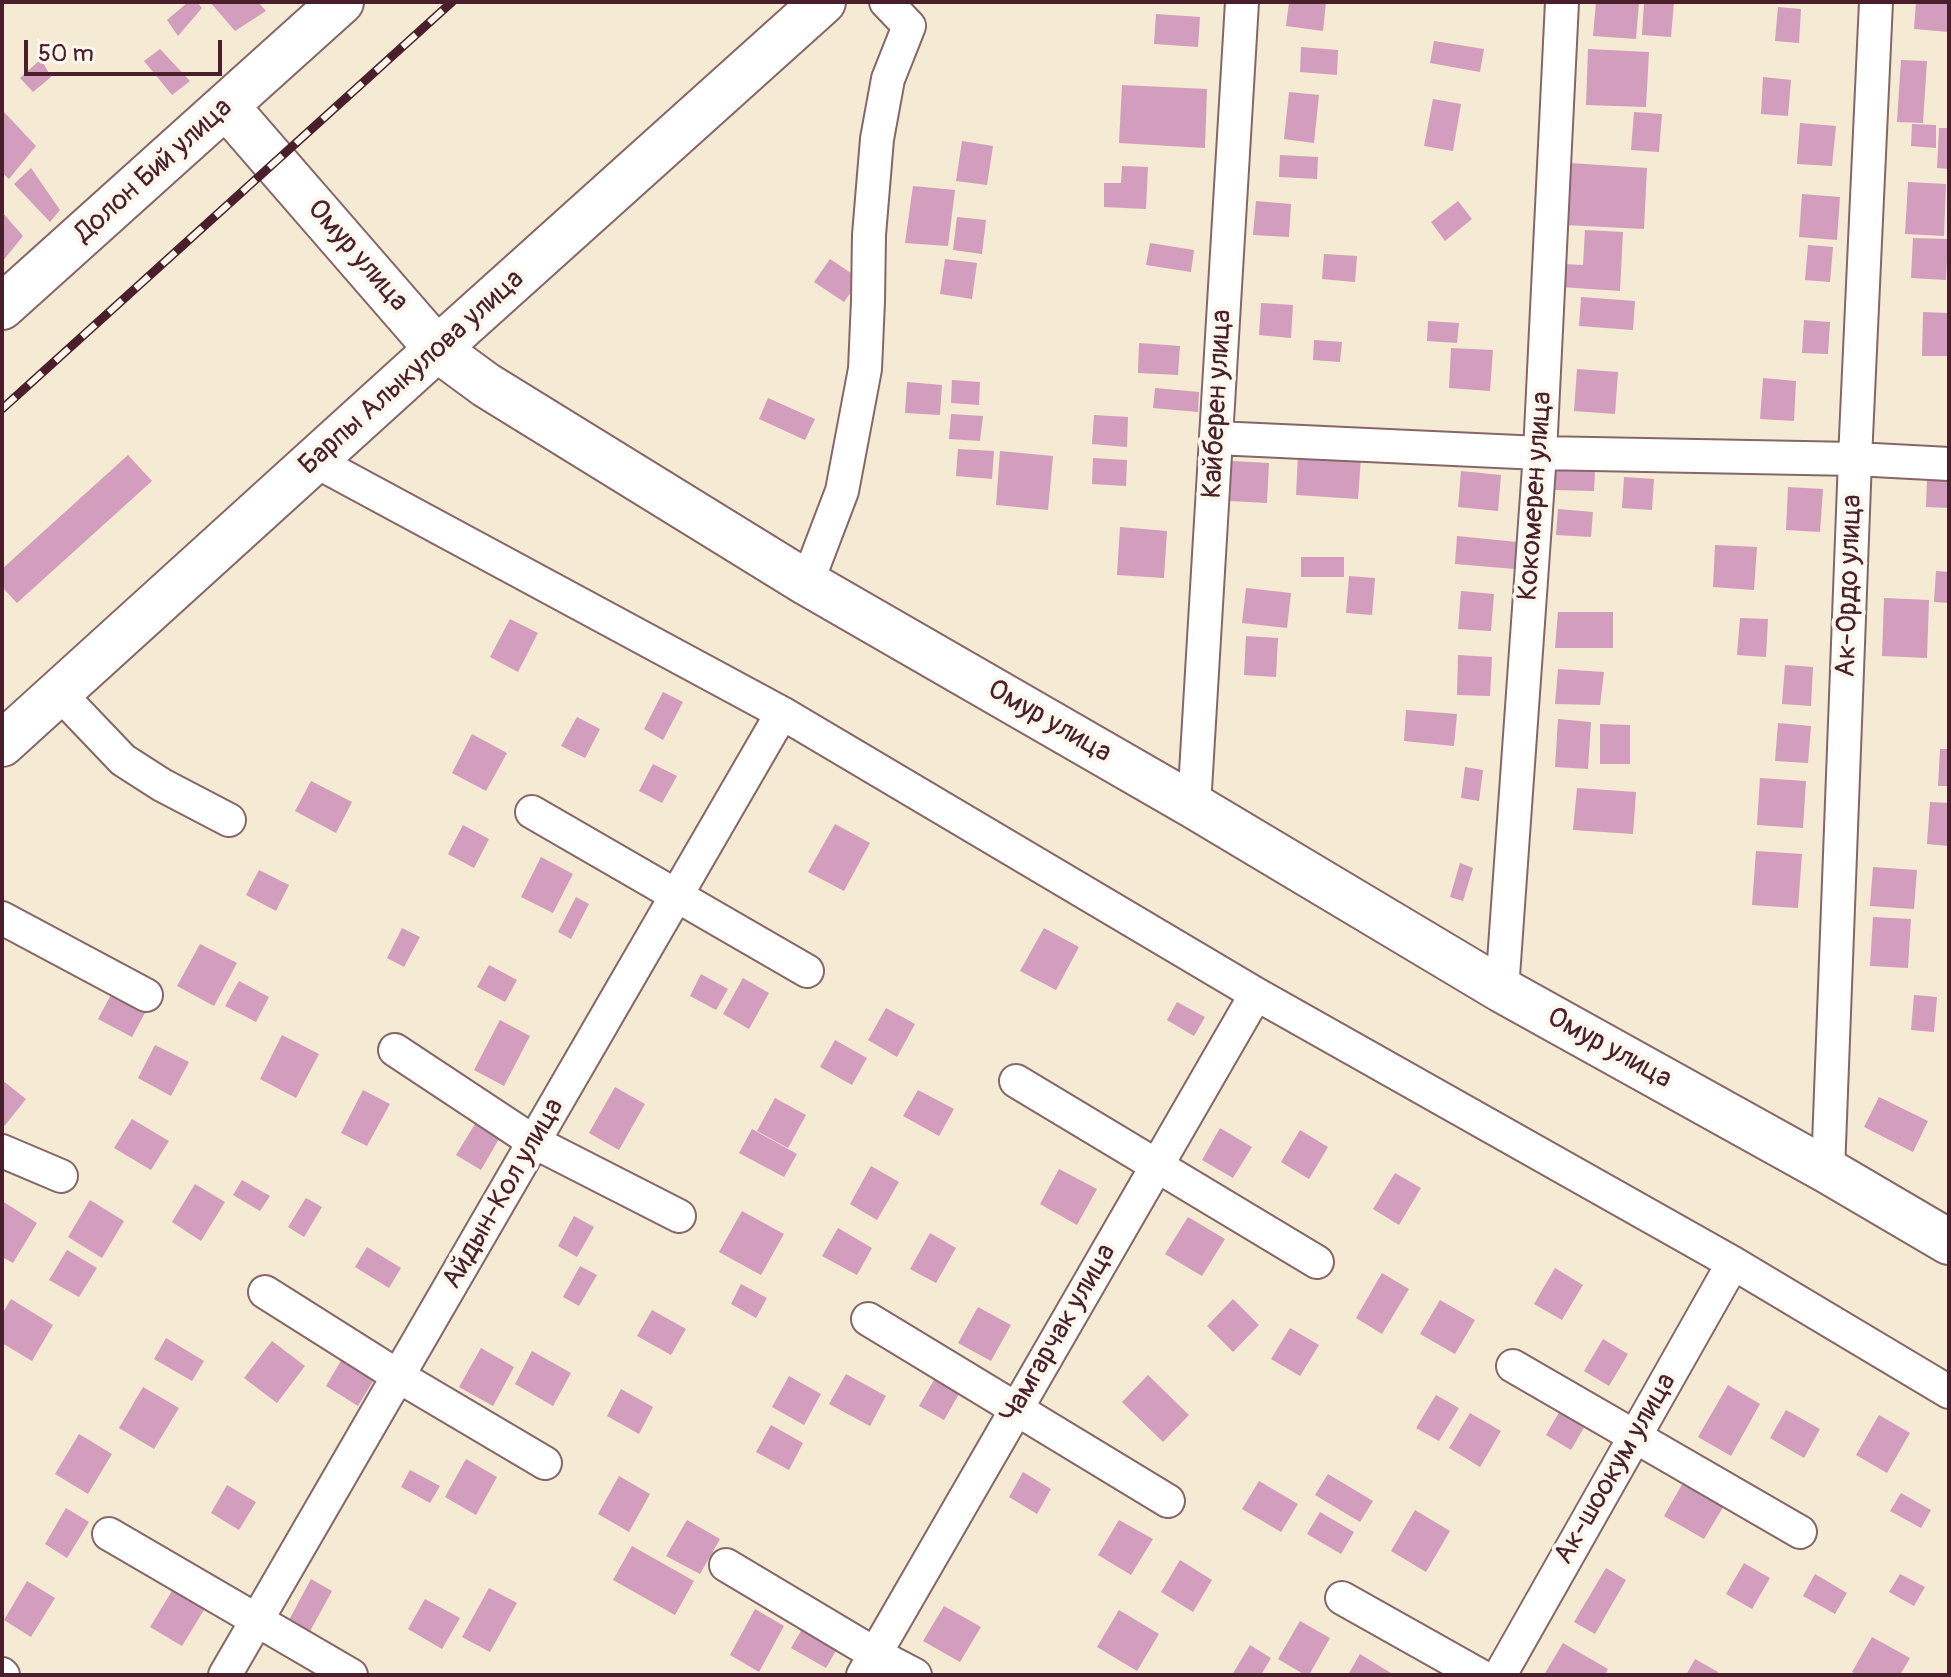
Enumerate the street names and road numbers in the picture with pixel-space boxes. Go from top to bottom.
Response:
street label: Долон Бий улица [68,92,240,250]
street label: Омур улица [299,193,415,319]
street label: Барпы Алыкулова улица [293,263,531,483]
street label: Кайберен улица [1196,309,1240,499]
street label: Кокомерен улица [1512,390,1560,602]
street label: Ак-Ордо улица [1830,494,1870,678]
street label: Омур улица [981,673,1117,771]
street label: Омур улица [1541,1001,1677,1097]
street label: Айдын-Кол улица [436,1093,572,1295]
street label: Чамгарчак улица [994,1238,1124,1430]
street label: Ак-шоокум улица [1548,1367,1684,1571]

